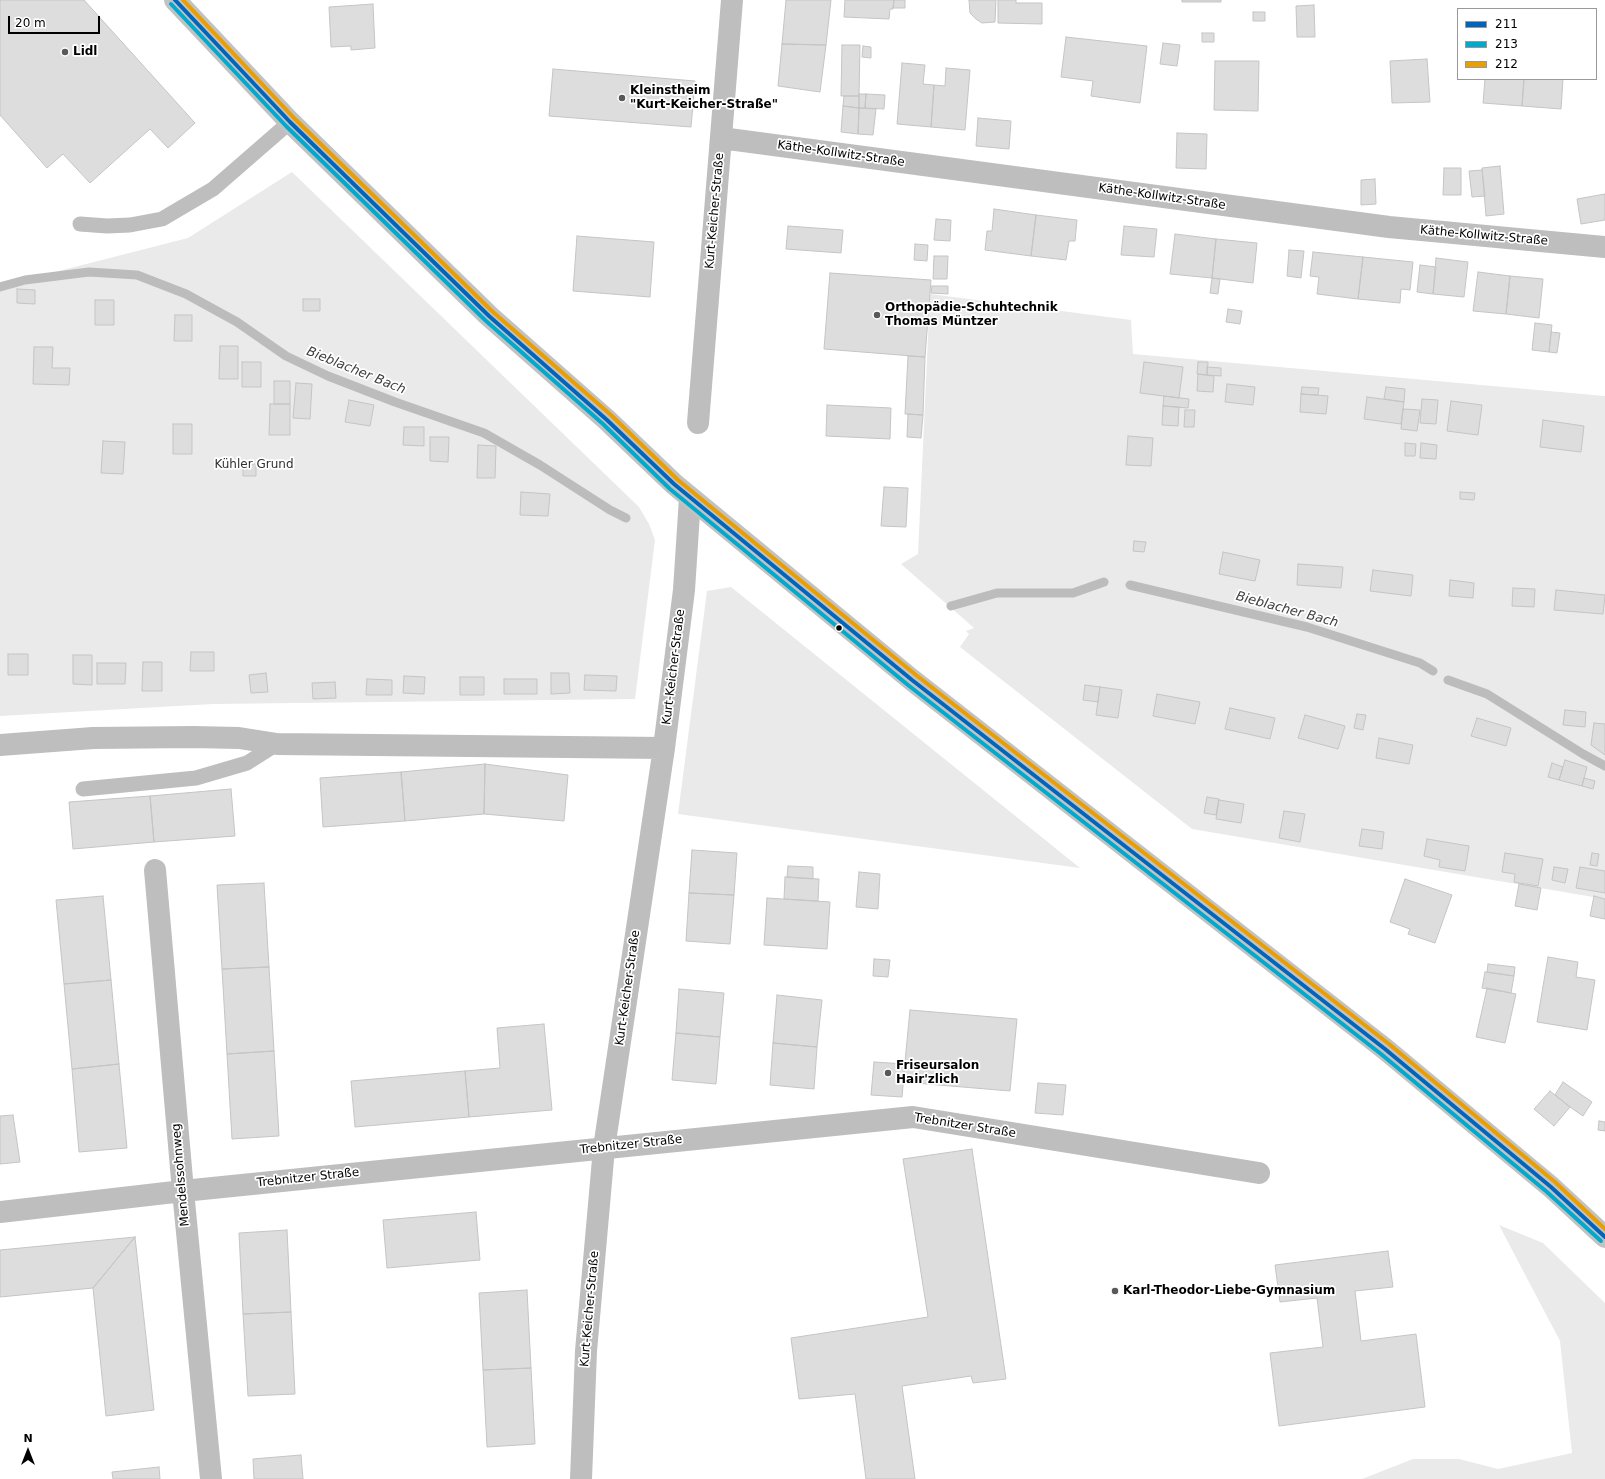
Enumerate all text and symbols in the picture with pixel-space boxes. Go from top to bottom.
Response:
scale bar [10,8,102,34]
legend [1457,8,1597,80]
text: 20 m [15,16,46,30]
text: 211 [1495,17,1518,31]
text: 213 [1495,37,1518,51]
place label: Lidl [73,45,97,59]
marker: Lidl [60,47,70,57]
text: 212 [1495,57,1518,71]
place label: Kleinstheim "Kurt-Keicher-Straße" [630,84,778,112]
marker: Kleinstheim "Kurt-Keicher-Straße" [617,93,627,103]
street label: Käthe-Kollwitz-Straße [776,138,906,170]
street label: Kurt-Keicher-Straße [703,152,727,270]
street label: Käthe-Kollwitz-Straße [1097,181,1227,213]
street label: Käthe-Kollwitz-Straße [1419,223,1549,249]
place label: Orthopädie-Schuhtechnik Thomas Müntzer [885,301,1058,329]
marker: Orthopädie-Schuhtechnik Thomas Müntzer [872,310,882,320]
water label: Bieblacher Bach [304,344,408,398]
park label: Kühler Grund [214,458,294,472]
water label: Bieblacher Bach [1234,589,1340,631]
street label: Kurt-Keicher-Straße [660,608,688,726]
unlabelled marker [834,623,844,633]
street label: Kurt-Keicher-Straße [613,929,643,1047]
place label: Friseursalon Hair'zlich [896,1059,979,1087]
marker: Friseursalon Hair'zlich [883,1068,893,1078]
street label: Trebnitzer Straße [913,1111,1017,1141]
street label: Mendelssohnweg [169,1123,193,1227]
street label: Trebnitzer Straße [579,1132,683,1158]
street label: Trebnitzer Straße [256,1165,360,1191]
street label: Kurt-Keicher-Straße [578,1250,602,1368]
place label: Karl-Theodor-Liebe-Gymnasium [1123,1284,1335,1298]
marker: Karl-Theodor-Liebe-Gymnasium [1110,1286,1120,1296]
north arrow [8,1431,48,1471]
text: N [23,1432,33,1445]

